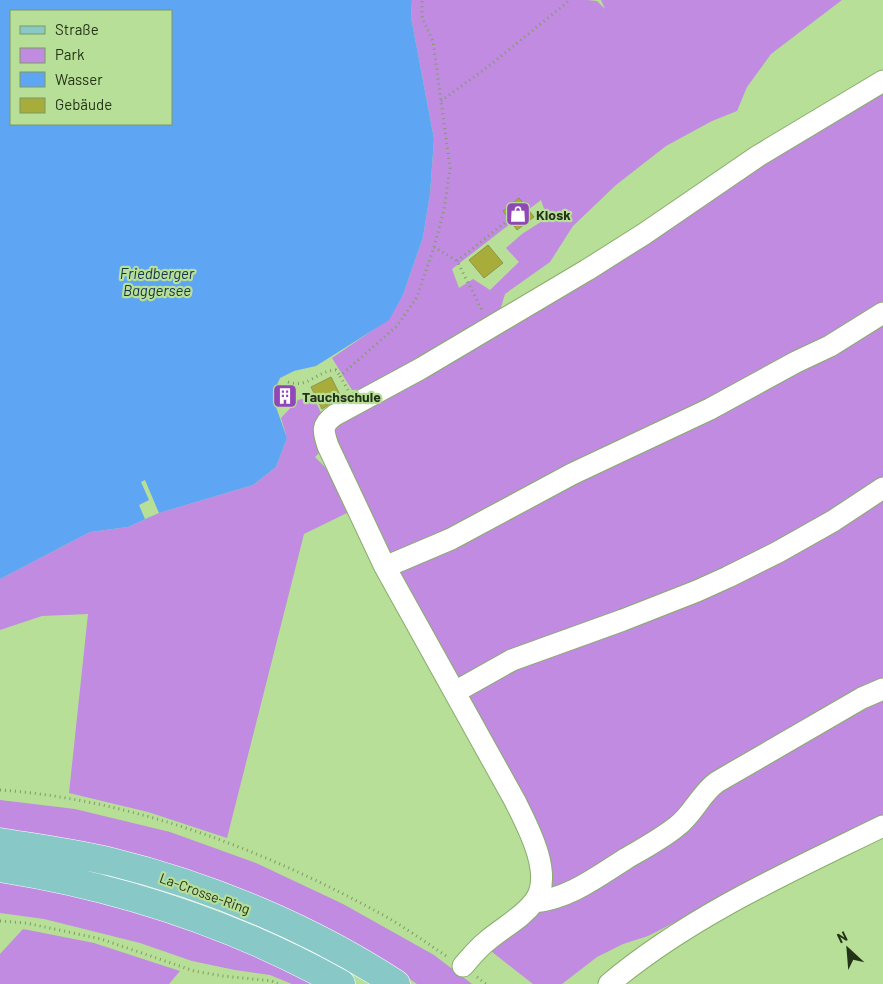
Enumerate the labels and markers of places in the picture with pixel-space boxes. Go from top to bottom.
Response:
shop icon: Kiosk [505,201,531,227]
place label: Kiosk [536,206,571,223]
building icon: Tauchschule [272,383,298,409]
place label: Tauchschule [302,388,381,405]

